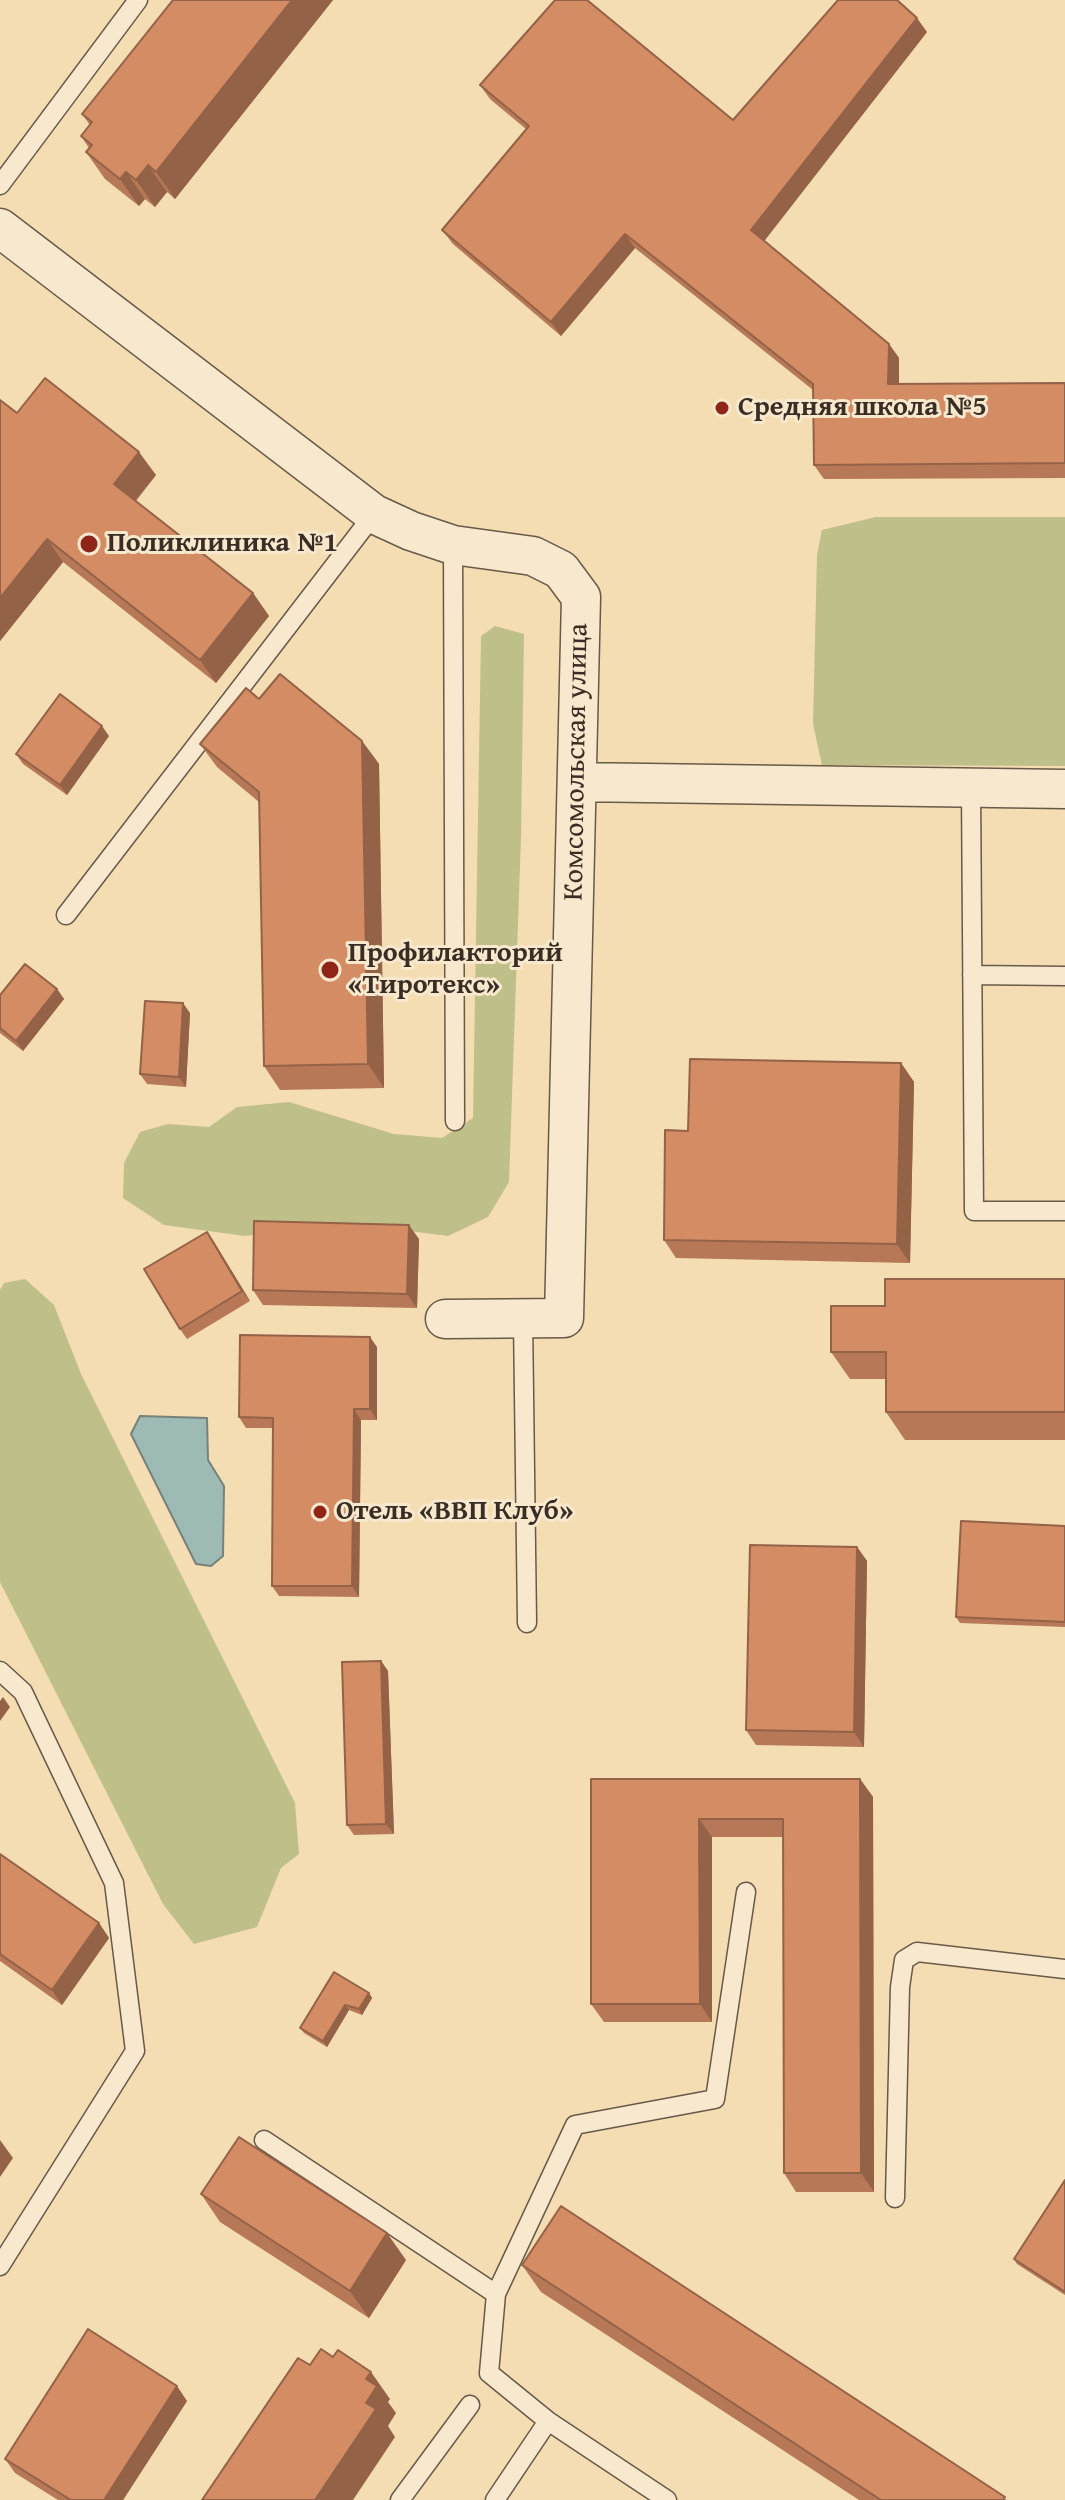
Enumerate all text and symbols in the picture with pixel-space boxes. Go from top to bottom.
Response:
place label: Средняя школа №5 [738,391,987,425]
marker: Средняя школа №5 [713,399,731,417]
place label: Поликлиника №1 [107,527,338,561]
marker: Поликлиника №1 [78,533,100,555]
street label: Комсомольская улица [558,623,596,901]
place label: Профилакторий «Тиротекс» [348,937,563,1003]
marker: Профилакторий «Тиротекс» [319,959,341,981]
place label: Отель «ВВП Клуб» [336,1495,573,1529]
marker: Отель «ВВП Клуб» [311,1503,329,1521]

